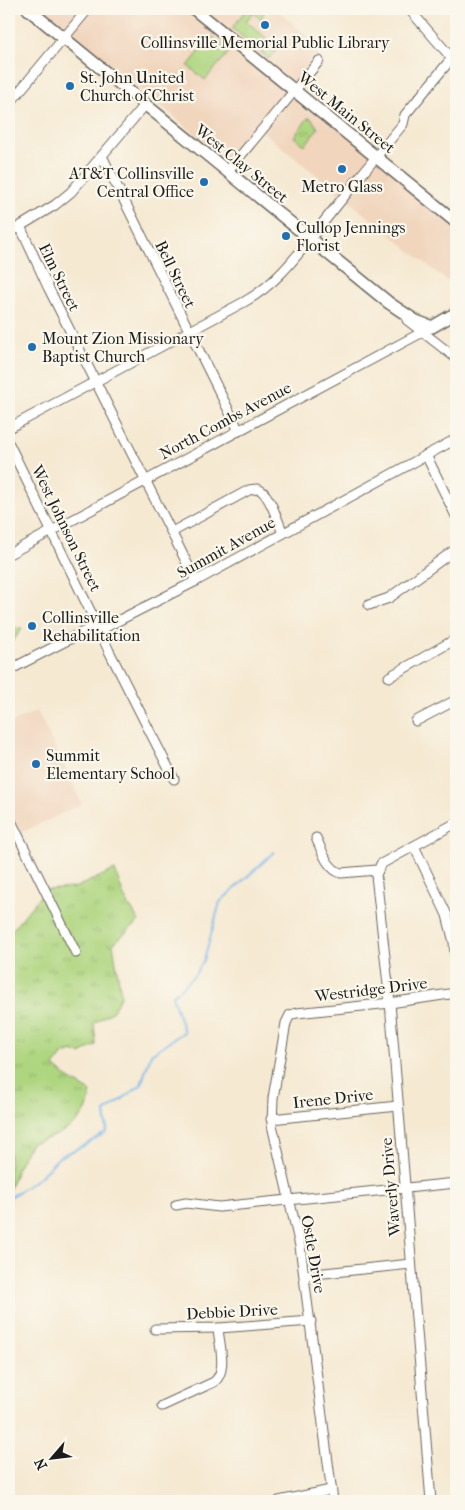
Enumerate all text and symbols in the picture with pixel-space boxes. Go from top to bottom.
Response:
marker: Collinsville Memorial Public Library [259,19,271,31]
place label: Collinsville Memorial Public Library [140,33,390,52]
street label: West Main Street [294,67,399,157]
place label: St. John United Church of Christ [80,68,195,105]
marker: St. John United Church of Christ [64,80,76,92]
street label: West Clay Street [191,119,292,207]
marker: Metro Glass [336,163,348,175]
place label: AT&T Collinsville Central Office [68,164,194,201]
marker: AT&T Collinsville Central Office [198,176,210,188]
place label: Metro Glass [301,177,383,196]
place label: Cullop Jennings Florist [296,218,406,255]
marker: Cullop Jennings Florist [280,230,292,242]
street label: Bell Street [151,237,200,311]
street label: Elm Street [35,240,84,315]
place label: Mount Zion Missionary Baptist Church [42,329,204,366]
marker: Mount Zion Missionary Baptist Church [26,341,38,353]
street label: North Combs Avenue [156,378,294,463]
street label: West Johnson Street [27,461,106,595]
street label: Summit Avenue [174,513,279,582]
place label: Collinsville Rehabilitation [42,608,141,645]
marker: Collinsville Rehabilitation [26,620,38,632]
place label: Summit Elementary School [46,746,175,783]
marker: Summit Elementary School [30,758,42,770]
street label: Westridge Drive [313,973,429,1006]
street label: Irene Drive [292,1085,374,1112]
street label: Waverly Drive [377,1137,404,1238]
street label: Ostle Drive [297,1214,330,1295]
street label: Debbie Drive [186,1300,278,1323]
north arrow [28,1432,78,1482]
text: N [31,1455,51,1473]

